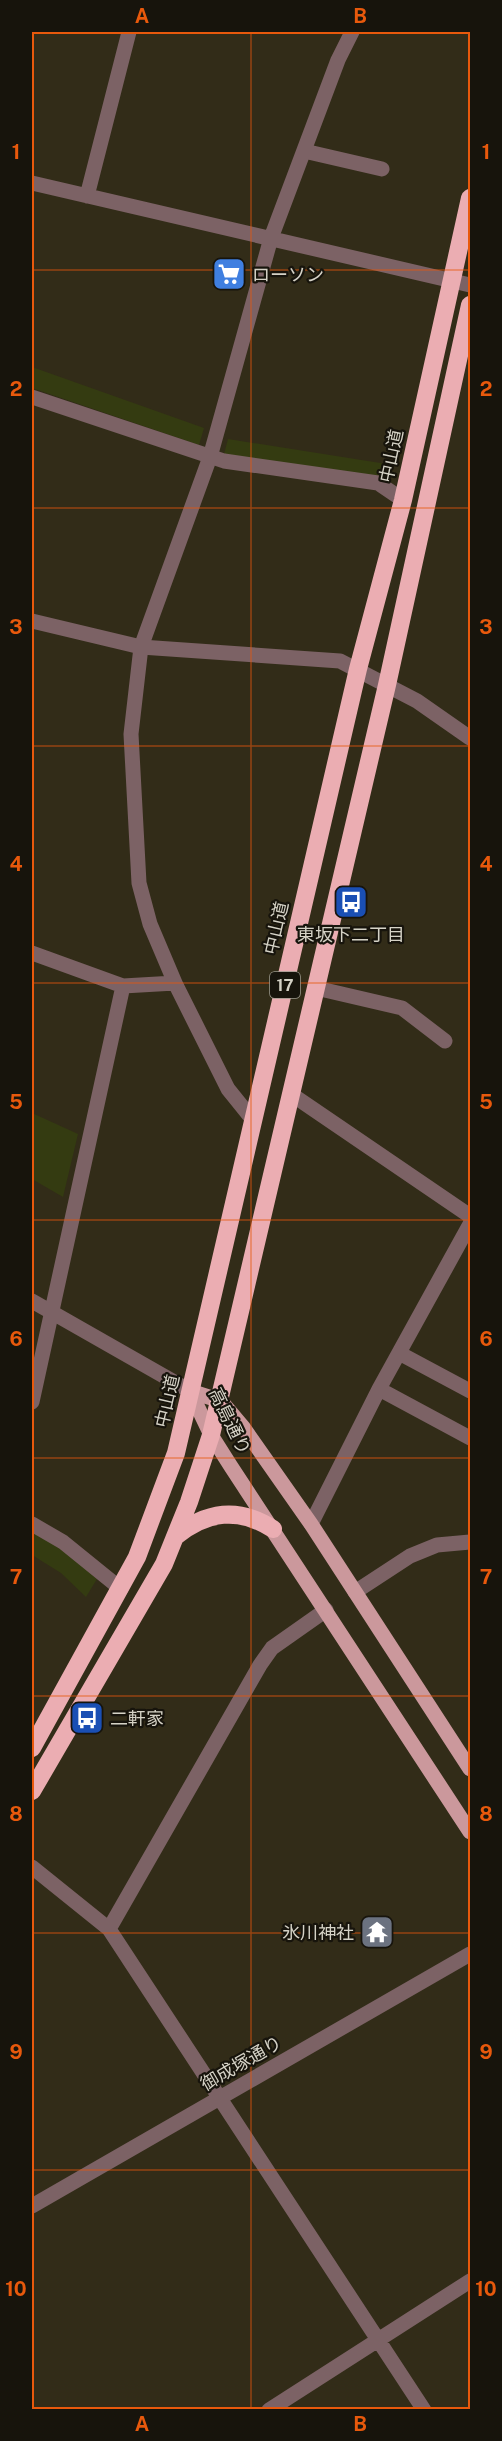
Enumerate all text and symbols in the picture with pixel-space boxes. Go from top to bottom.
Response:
text: A [135,4,149,28]
text: B [353,4,367,28]
text: 1 [12,140,20,164]
text: 1 [482,140,490,164]
supermarket icon: ローソン [211,256,247,292]
place label: ローソン [252,264,324,285]
text: 2 [10,377,22,401]
text: 2 [480,377,492,401]
street label: 中山道 [375,427,407,485]
text: 3 [9,615,23,639]
text: 3 [479,615,493,639]
text: 4 [9,852,23,876]
text: 4 [479,852,493,876]
bus stop icon: 東坂下二丁目 [333,884,369,920]
street label: 中山道 [260,899,292,957]
place label: 東坂下二丁目 [297,924,405,945]
road number: 17 [270,972,300,998]
text: 5 [9,1090,23,1114]
text: 5 [479,1090,493,1114]
text: 6 [9,1327,23,1351]
text: 6 [479,1327,493,1351]
street label: 中山道 [151,1372,183,1430]
street label: 高島通り [205,1384,255,1458]
text: 7 [10,1565,22,1589]
text: 7 [480,1565,492,1589]
bus stop icon: 二軒家 [69,1700,105,1736]
place label: 二軒家 [110,1708,164,1729]
text: 8 [9,1802,23,1826]
text: 8 [479,1802,493,1826]
temple icon: 氷川神社 [359,1914,395,1950]
place label: 氷川神社 [282,1922,354,1943]
street label: 御成塚通り [197,2031,285,2095]
text: 9 [9,2040,23,2064]
text: 9 [479,2040,493,2064]
text: 10 [5,2277,27,2301]
text: 10 [475,2277,497,2301]
text: A [135,2412,149,2436]
text: B [353,2412,367,2436]

